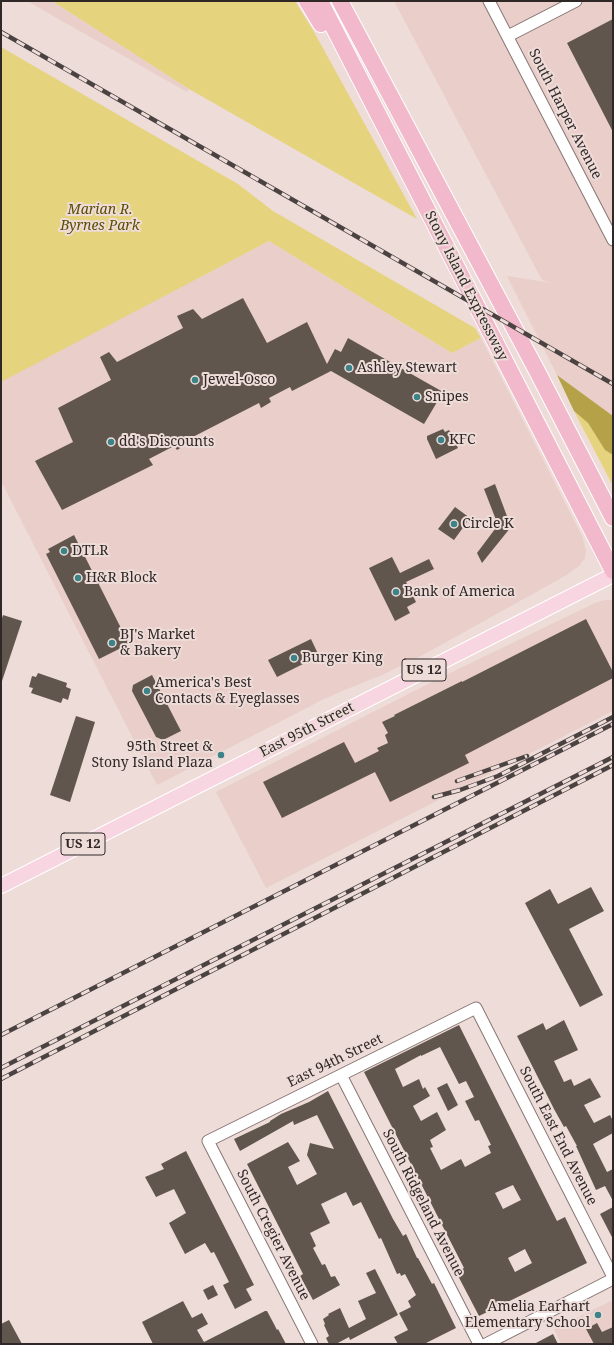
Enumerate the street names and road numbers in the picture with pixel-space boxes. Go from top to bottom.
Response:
street label: South Harper Avenue [525,46,605,182]
street label: Stony Island Expressway [421,208,511,364]
road number: US 12 [402,659,446,681]
street label: East 95th Street [257,699,357,761]
road number: US 12 [61,833,105,855]
street label: East 94th Street [285,1031,385,1091]
street label: South East End Avenue [516,1064,600,1208]
street label: South Ridgeland Avenue [379,1127,467,1279]
street label: South Cregier Avenue [233,1167,313,1303]

